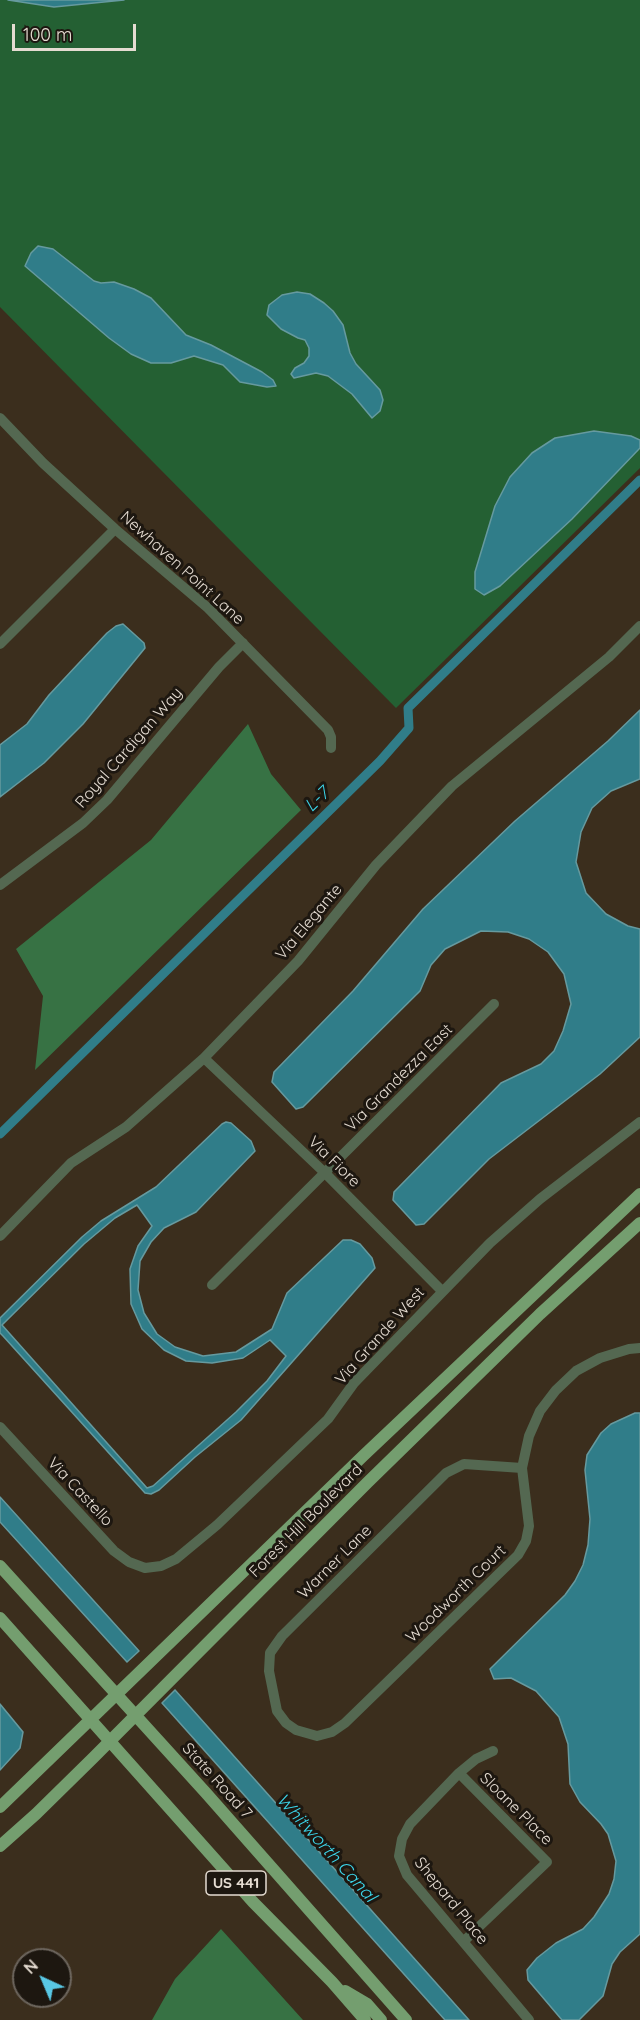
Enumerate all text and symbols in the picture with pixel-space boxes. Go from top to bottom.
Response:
scale bar [15,12,140,50]
text: 100 m [23,23,72,46]
street label: Newhaven Point Lane [116,507,248,629]
street label: Royal Cardigan Way [71,684,187,812]
water label: L-7 [300,783,334,817]
street label: Via Elegante [272,880,346,964]
street label: Via Grandezza East [341,1020,457,1136]
street label: Via Fiore [304,1132,364,1192]
street label: Via Grande West [331,1283,429,1389]
street label: Via Castello [43,1454,117,1530]
street label: Forest Hill Boulevard [245,1460,367,1582]
street label: Warner Lane [294,1521,376,1603]
street label: Woodworth Court [402,1541,510,1647]
street label: State Road 7 [178,1739,256,1823]
street label: Sloane Place [476,1769,556,1849]
water label: Whitworth Canal [271,1789,381,1907]
street label: Shepard Place [410,1854,492,1948]
road number: US 441 [206,1871,266,1895]
north arrow [12,1948,72,2008]
text: N [20,1955,42,1978]

